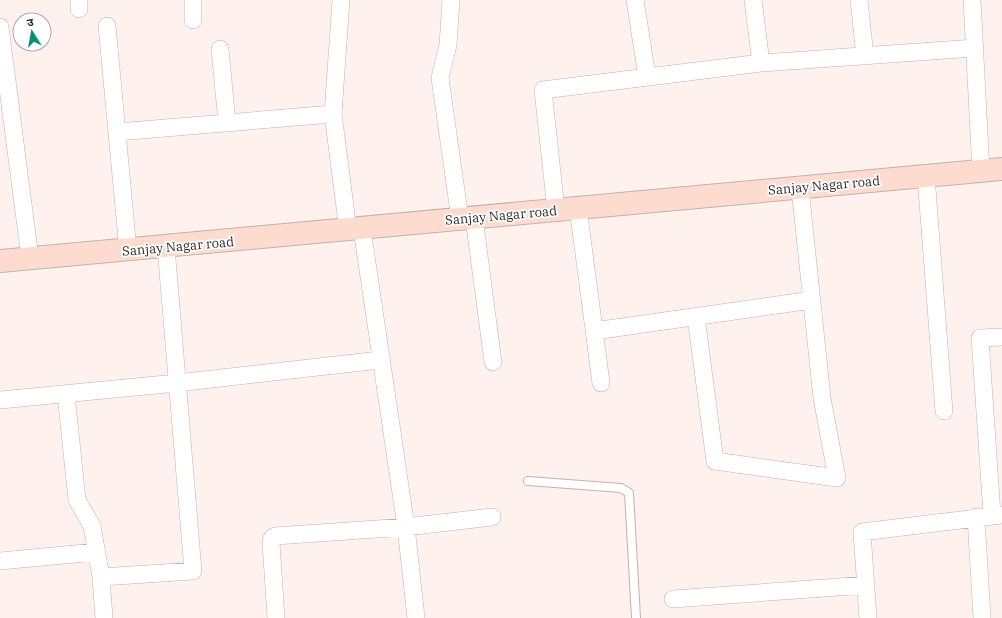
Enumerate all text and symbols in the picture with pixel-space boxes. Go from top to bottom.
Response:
north arrow [12,12,52,52]
text: उ [26,15,35,30]
street label: Sanjay Nagar road [767,172,881,199]
street label: Sanjay Nagar road [444,202,558,229]
street label: Sanjay Nagar road [121,233,235,260]

